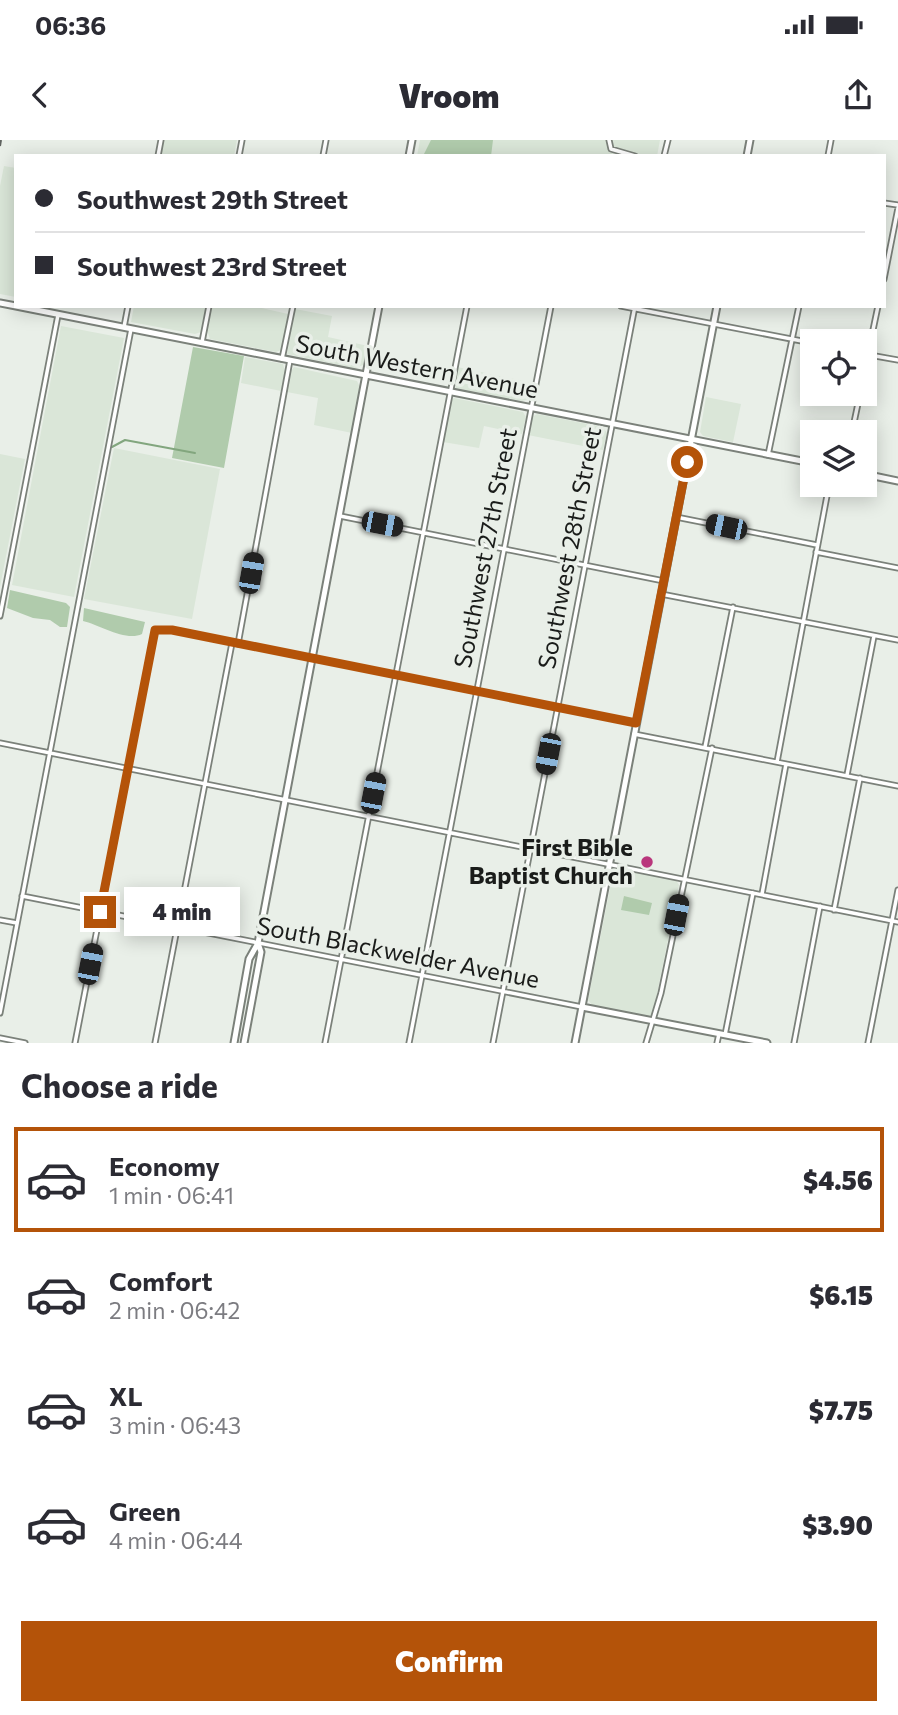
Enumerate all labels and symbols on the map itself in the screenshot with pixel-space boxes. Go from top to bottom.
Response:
street label: South Western Avenue [293,328,541,403]
street label: Southwest 28th Street [531,424,606,671]
street label: Southwest 27th Street [447,425,522,670]
route start [671,446,703,478]
car [360,510,405,538]
car [704,512,749,542]
car [238,550,265,596]
car [534,731,563,777]
car [359,770,388,816]
place label: First Bible Baptist Church [469,832,633,889]
marker: First Bible Baptist Church [639,854,655,870]
callout: 4 min [124,888,240,936]
car [662,892,691,938]
route end [84,896,116,928]
street label: South Blackwelder Avenue [255,910,542,993]
car [76,941,105,987]

